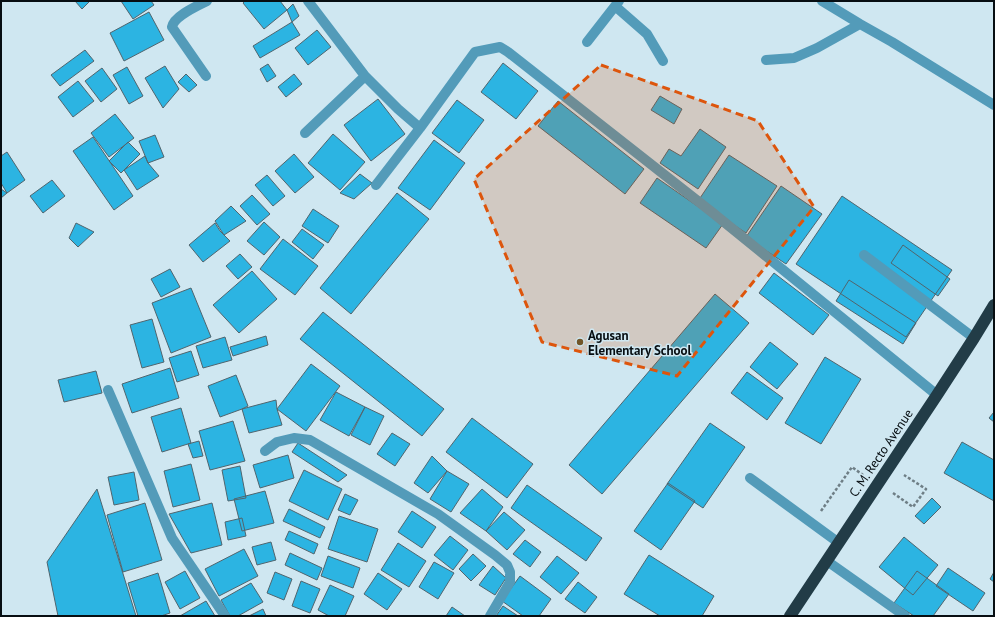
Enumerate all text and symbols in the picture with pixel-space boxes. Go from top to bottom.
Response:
place label: Agusan Elementary School [588,327,692,359]
marker: Agusan Elementary School [575,337,585,347]
street label: C. M. Recto Avenue [845,406,917,500]

